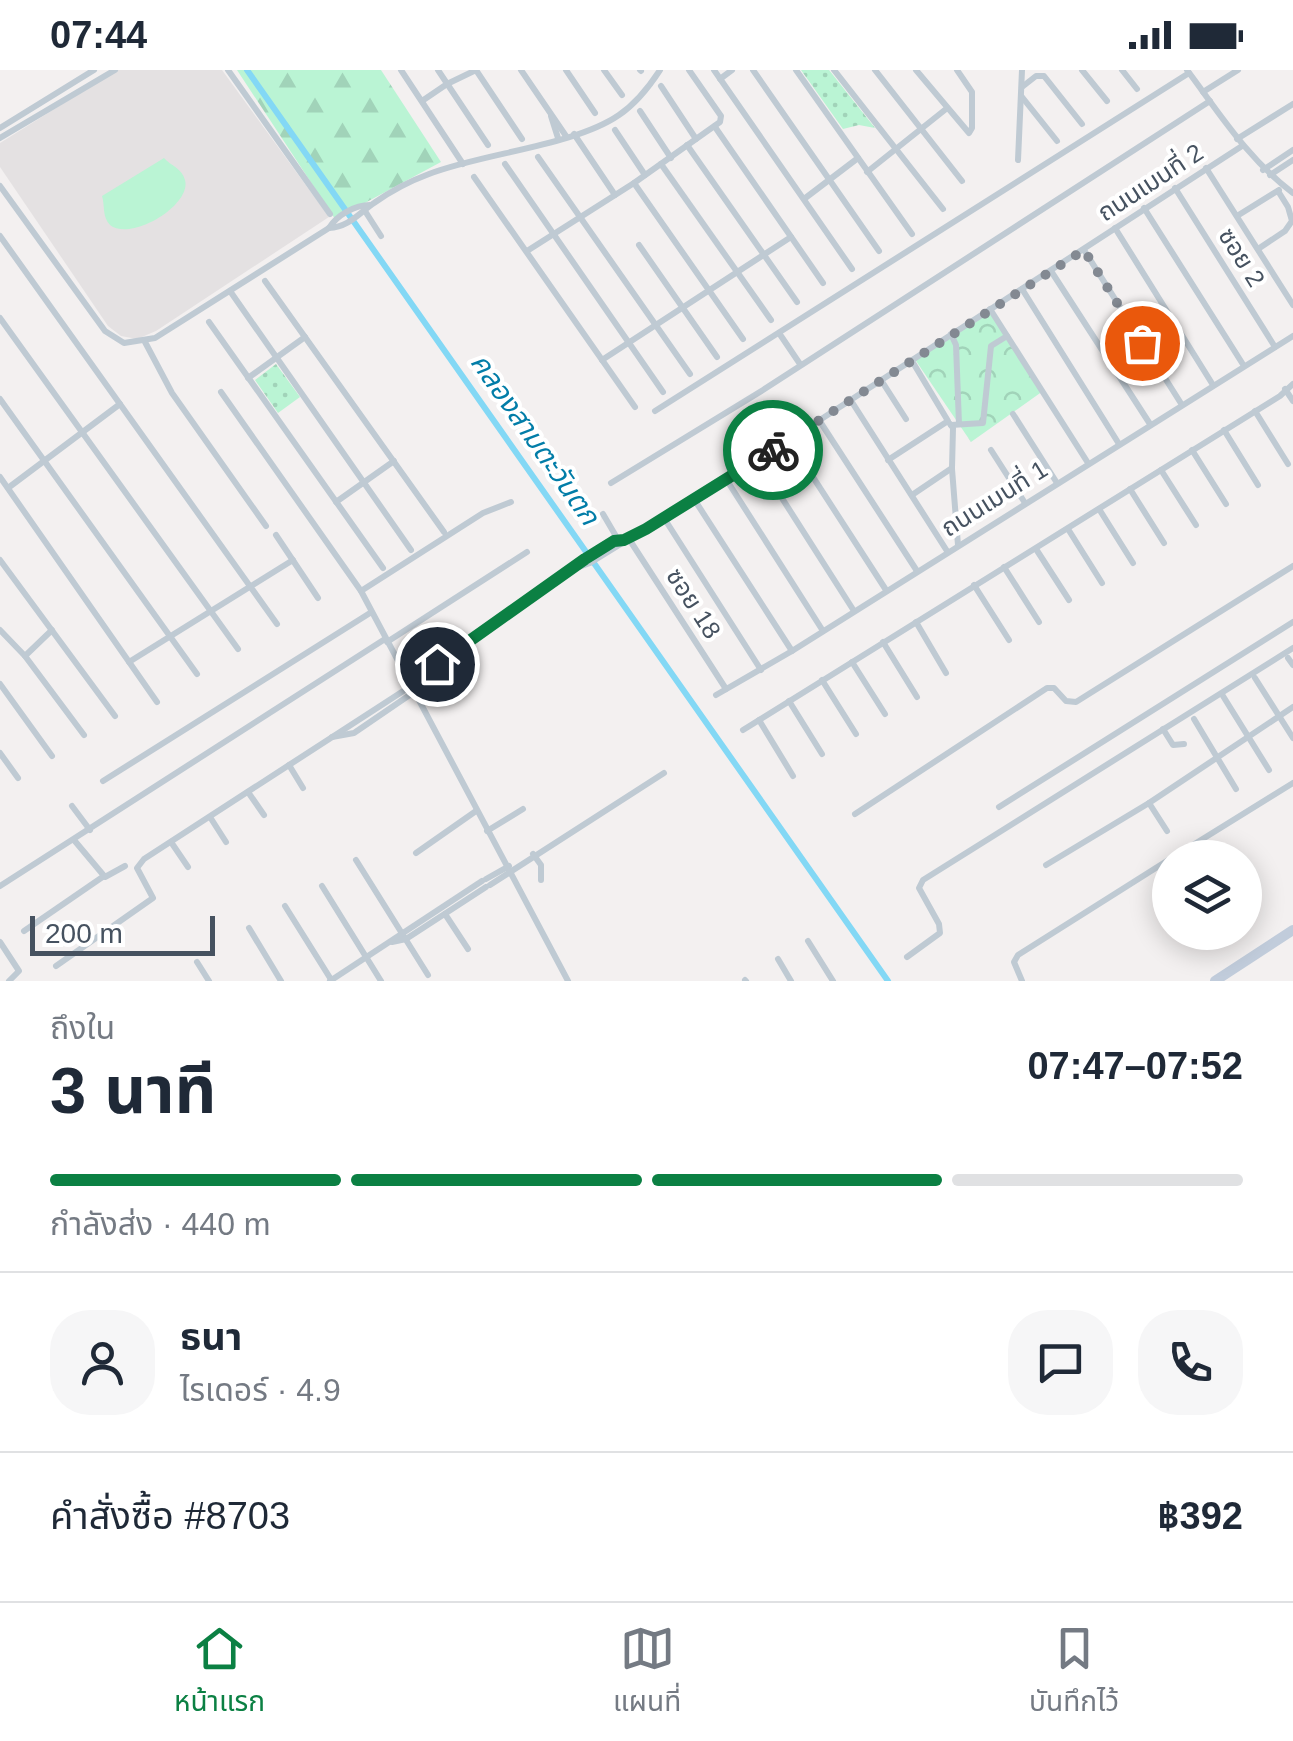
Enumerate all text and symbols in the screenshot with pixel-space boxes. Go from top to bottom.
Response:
text: 07:44 [50,14,147,56]
street label: ถนนเมนที่ 2 [1090,135,1208,226]
street label: ซอย 2 [1213,222,1271,292]
pin [1100,301,1185,386]
icon: bag [1115,316,1170,371]
water label: คลองสามตะวันตก [464,348,606,531]
courier [723,400,823,500]
icon: bike [746,423,801,478]
street label: ถนนเมนที่ 1 [934,452,1052,542]
street label: ซอย 18 [661,563,727,643]
pin [395,622,480,707]
icon: home [410,637,465,692]
map controls [1152,840,1262,950]
button: layers [1152,840,1262,950]
scale bar [30,911,215,956]
text: 200 m [45,918,123,949]
text: ถึงใน [50,1010,115,1046]
text: 07:47–07:52 [1027,1045,1243,1087]
text: 3 นาที [50,1054,216,1127]
text: กำลังส่ง · 440 m [50,1206,271,1242]
button: person [50,1310,155,1415]
button: chat [1008,1310,1113,1415]
button: phone [1138,1310,1243,1415]
text: ธนา [180,1316,242,1358]
text: ไรเดอร์ · 4.9 [180,1372,341,1408]
text: คำสั่งซื้อ #8703 [50,1495,290,1537]
text: ฿392 [1158,1495,1243,1537]
tab: หน้าแรก [174,1621,265,1724]
tab: แผนที่ [613,1621,681,1724]
tab: บันทึกไว้ [1029,1621,1119,1724]

